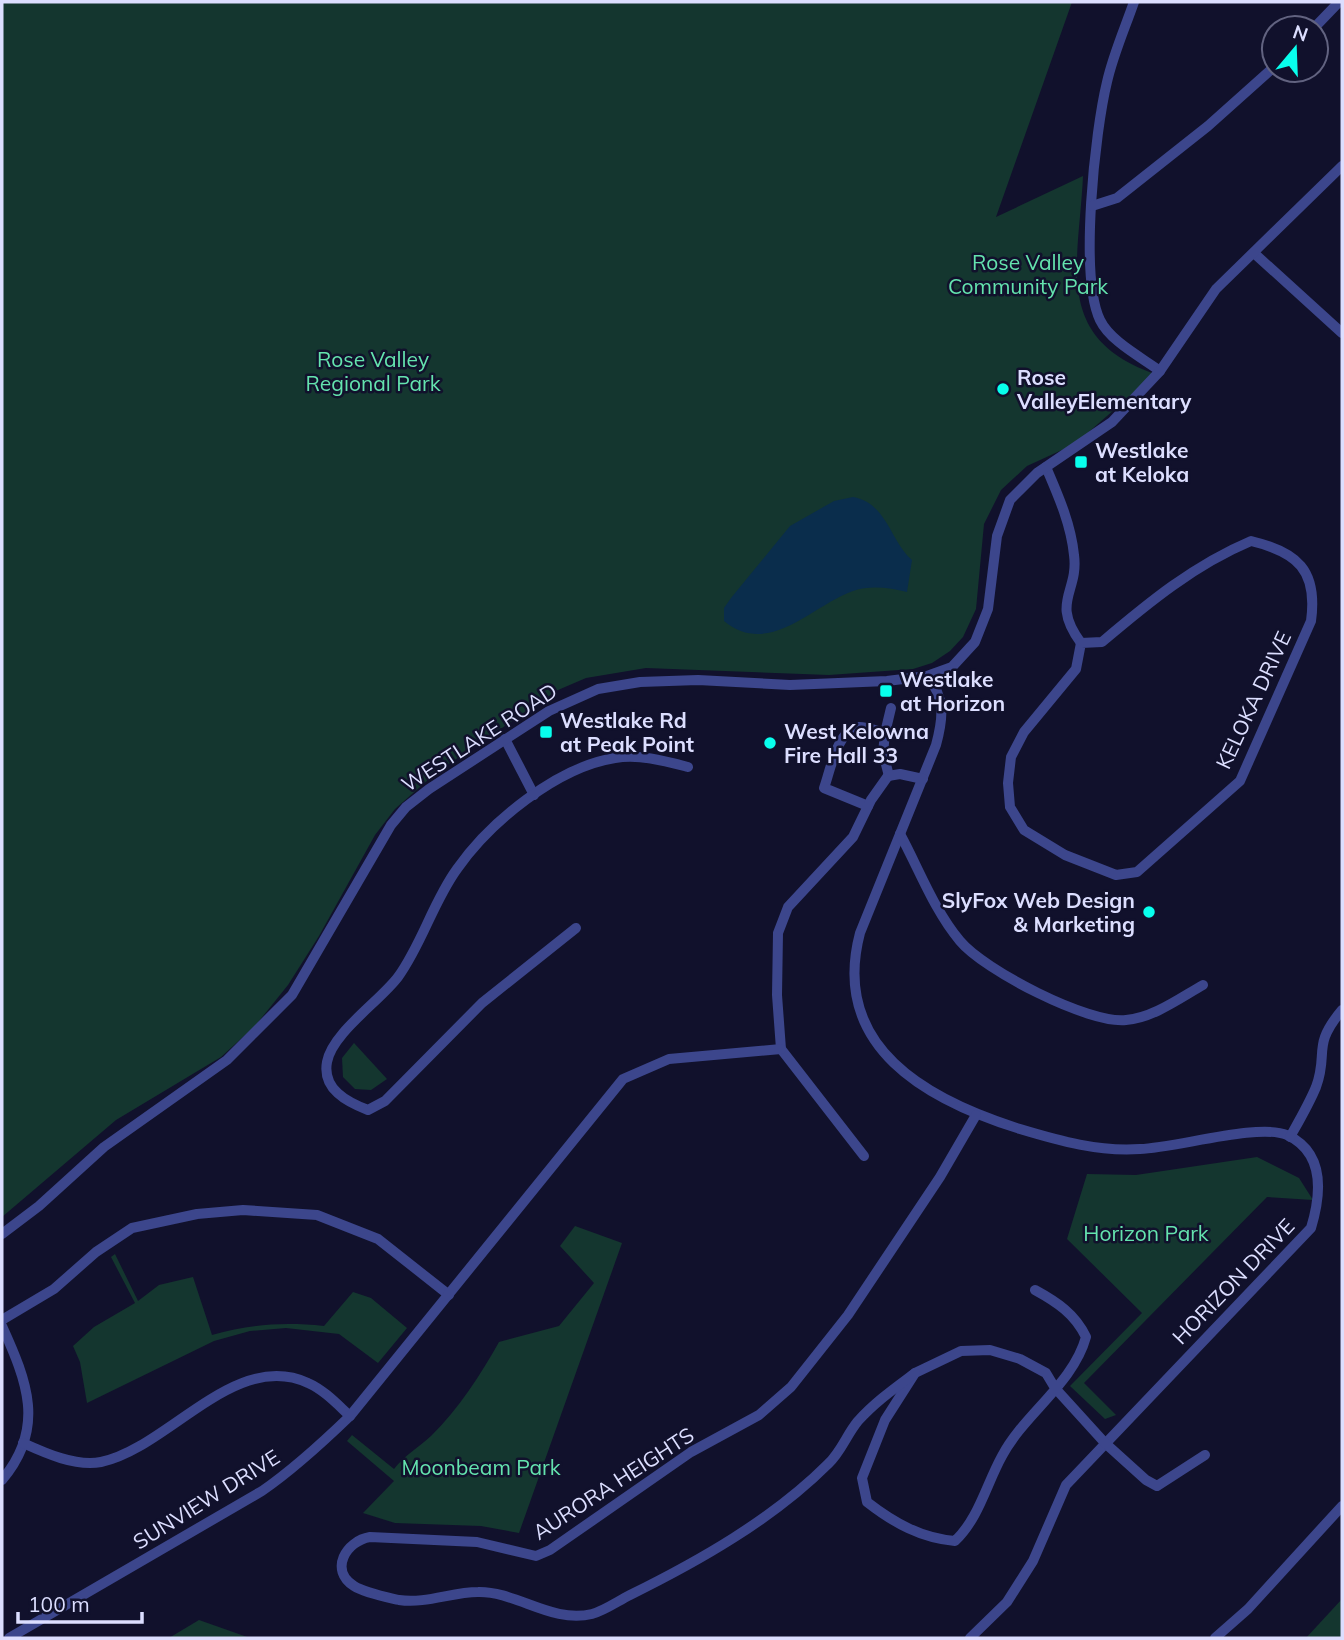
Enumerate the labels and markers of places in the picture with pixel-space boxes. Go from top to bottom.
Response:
place label: Rose ValleyElementary [1016,364,1192,414]
marker: Rose ValleyElementary [995,381,1011,397]
place label: Westlake at Keloka [1095,437,1189,487]
marker: Westlake at Keloka [1073,454,1089,470]
place label: Westlake at Horizon [900,666,1005,716]
marker: Westlake at Horizon [878,683,894,699]
place label: Westlake Rd at Peak Point [560,707,694,757]
place label: West Kelowna Fire Hall 33 [784,718,929,768]
marker: Westlake Rd at Peak Point [538,724,554,740]
marker: West Kelowna Fire Hall 33 [762,735,778,751]
place label: SlyFox Web Design & Marketing [942,887,1135,937]
marker: SlyFox Web Design & Marketing [1141,904,1157,920]

